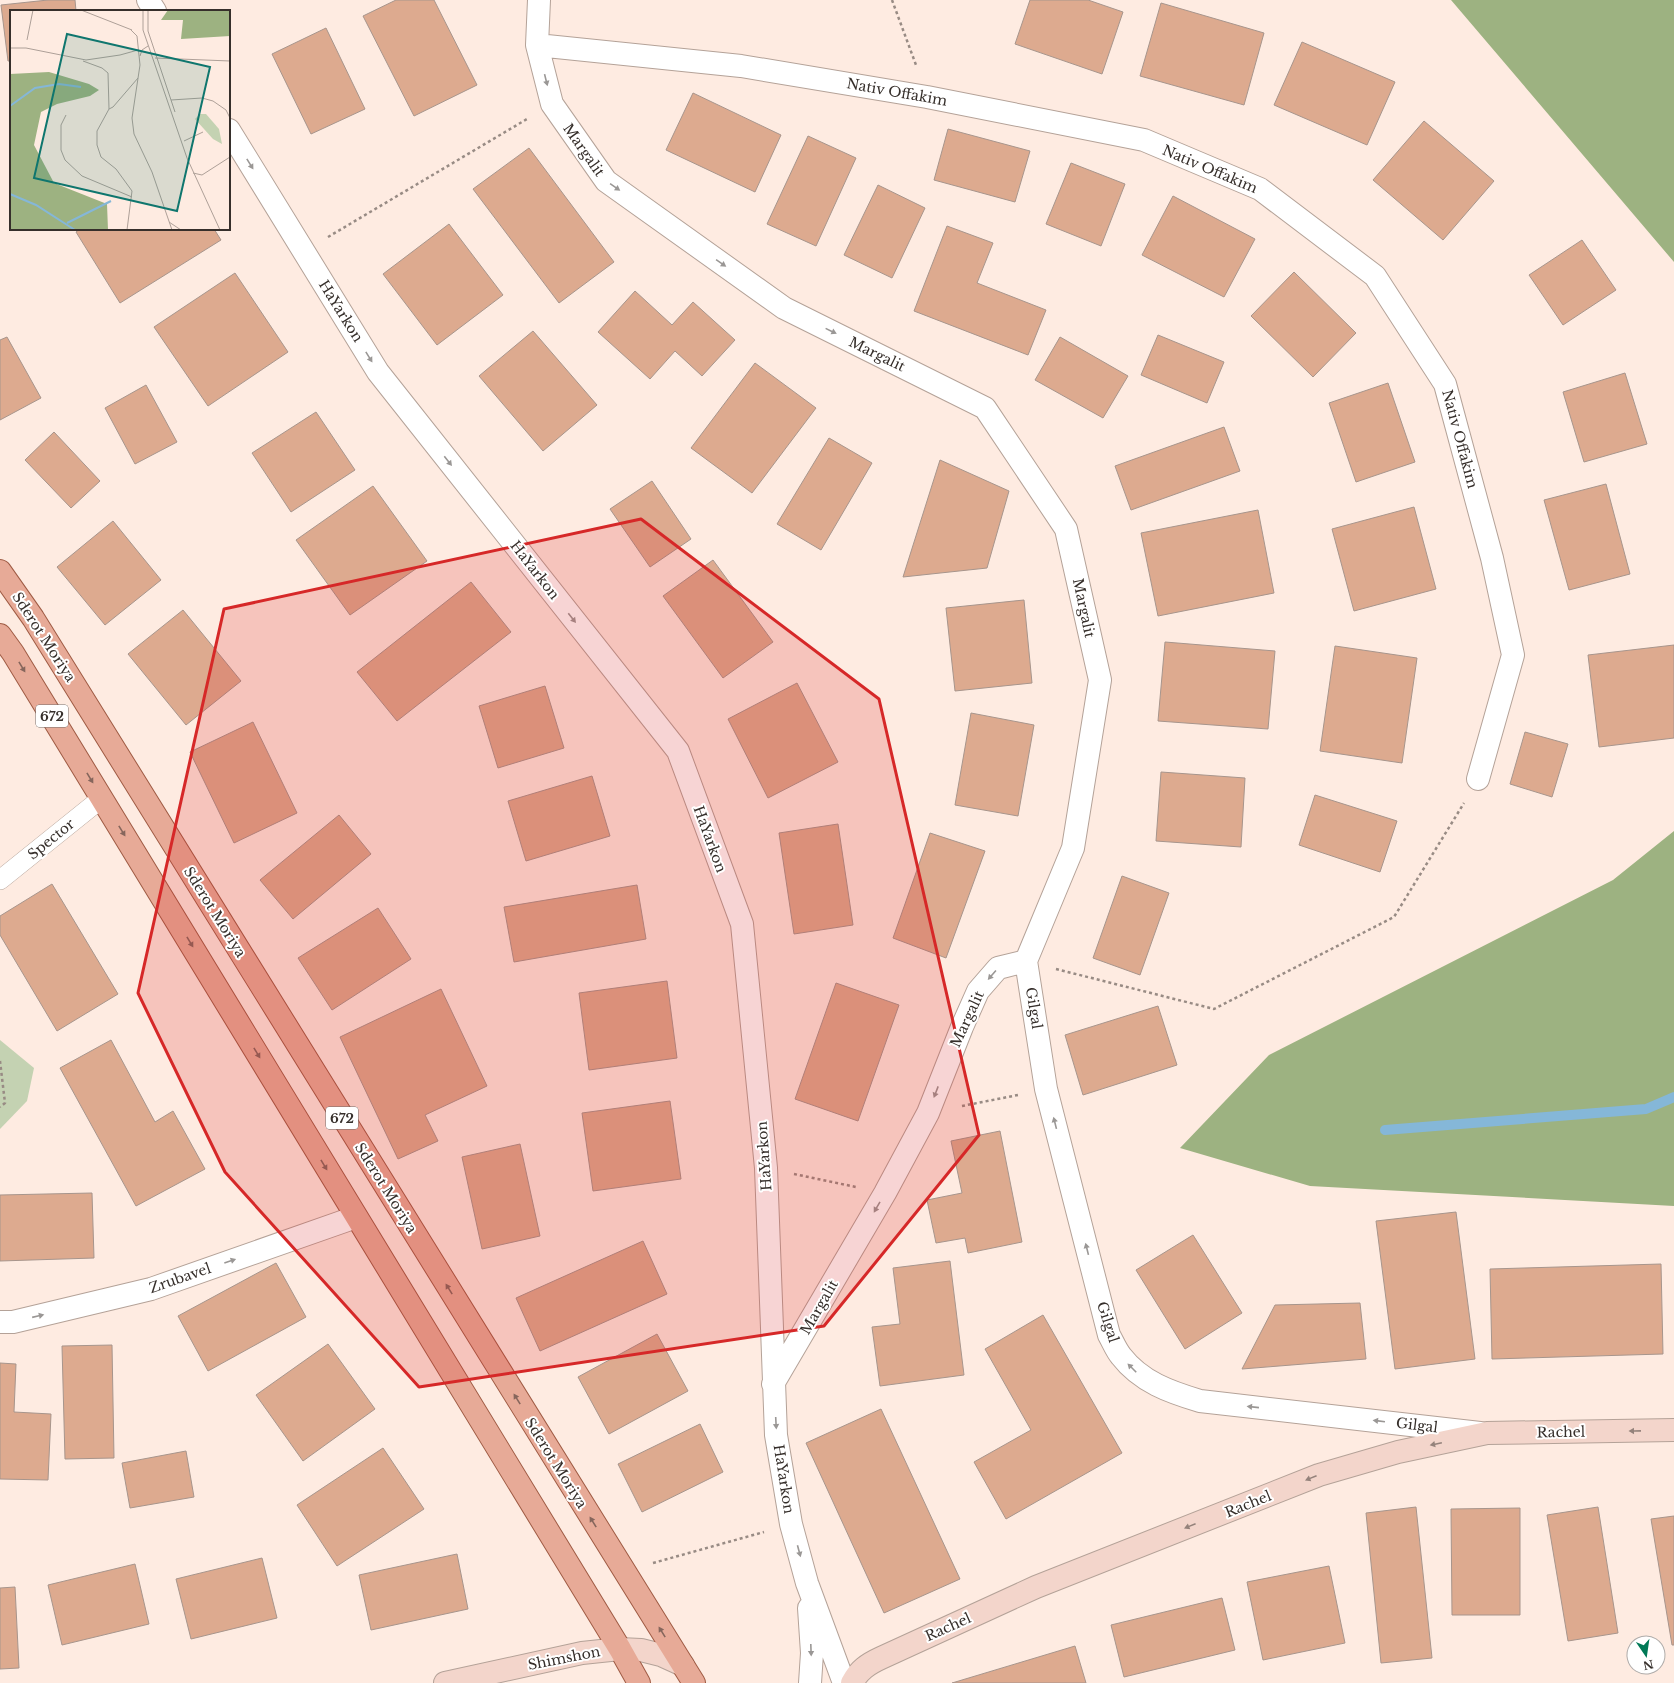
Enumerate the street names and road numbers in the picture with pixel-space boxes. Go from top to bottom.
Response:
street label: Nativ Offakim [845,74,949,110]
street label: Margalit [559,120,609,181]
street label: Nativ Offakim [1160,141,1260,197]
street label: HaYarkon [315,277,367,346]
street label: Margalit [846,333,909,376]
street label: Nativ Offakim [1438,388,1482,490]
street label: HaYarkon [506,537,564,603]
street label: Margalit [1069,577,1099,640]
street label: Sderot Moriya [8,589,80,685]
road number: 672 [36,705,68,727]
street label: HaYarkon [690,803,731,875]
street label: Spector [24,814,78,863]
street label: Sderot Moriya [180,863,250,961]
street label: Gilgal [1022,986,1046,1031]
street label: Margalit [946,987,988,1050]
road number: 672 [326,1107,358,1129]
street label: HaYarkon [753,1120,775,1191]
street label: Sderot Moriya [351,1139,421,1237]
street label: Zrubavel [147,1259,214,1297]
street label: Margalit [796,1276,842,1338]
street label: Gilgal [1093,1299,1123,1345]
street label: Gilgal [1395,1413,1439,1437]
street label: Sderot Moriya [521,1414,591,1512]
street label: Rachel [1537,1423,1586,1441]
street label: HaYarkon [770,1443,798,1515]
street label: Rachel [1222,1486,1274,1521]
street label: Rachel [922,1609,974,1645]
street label: Shimshon [526,1642,602,1674]

